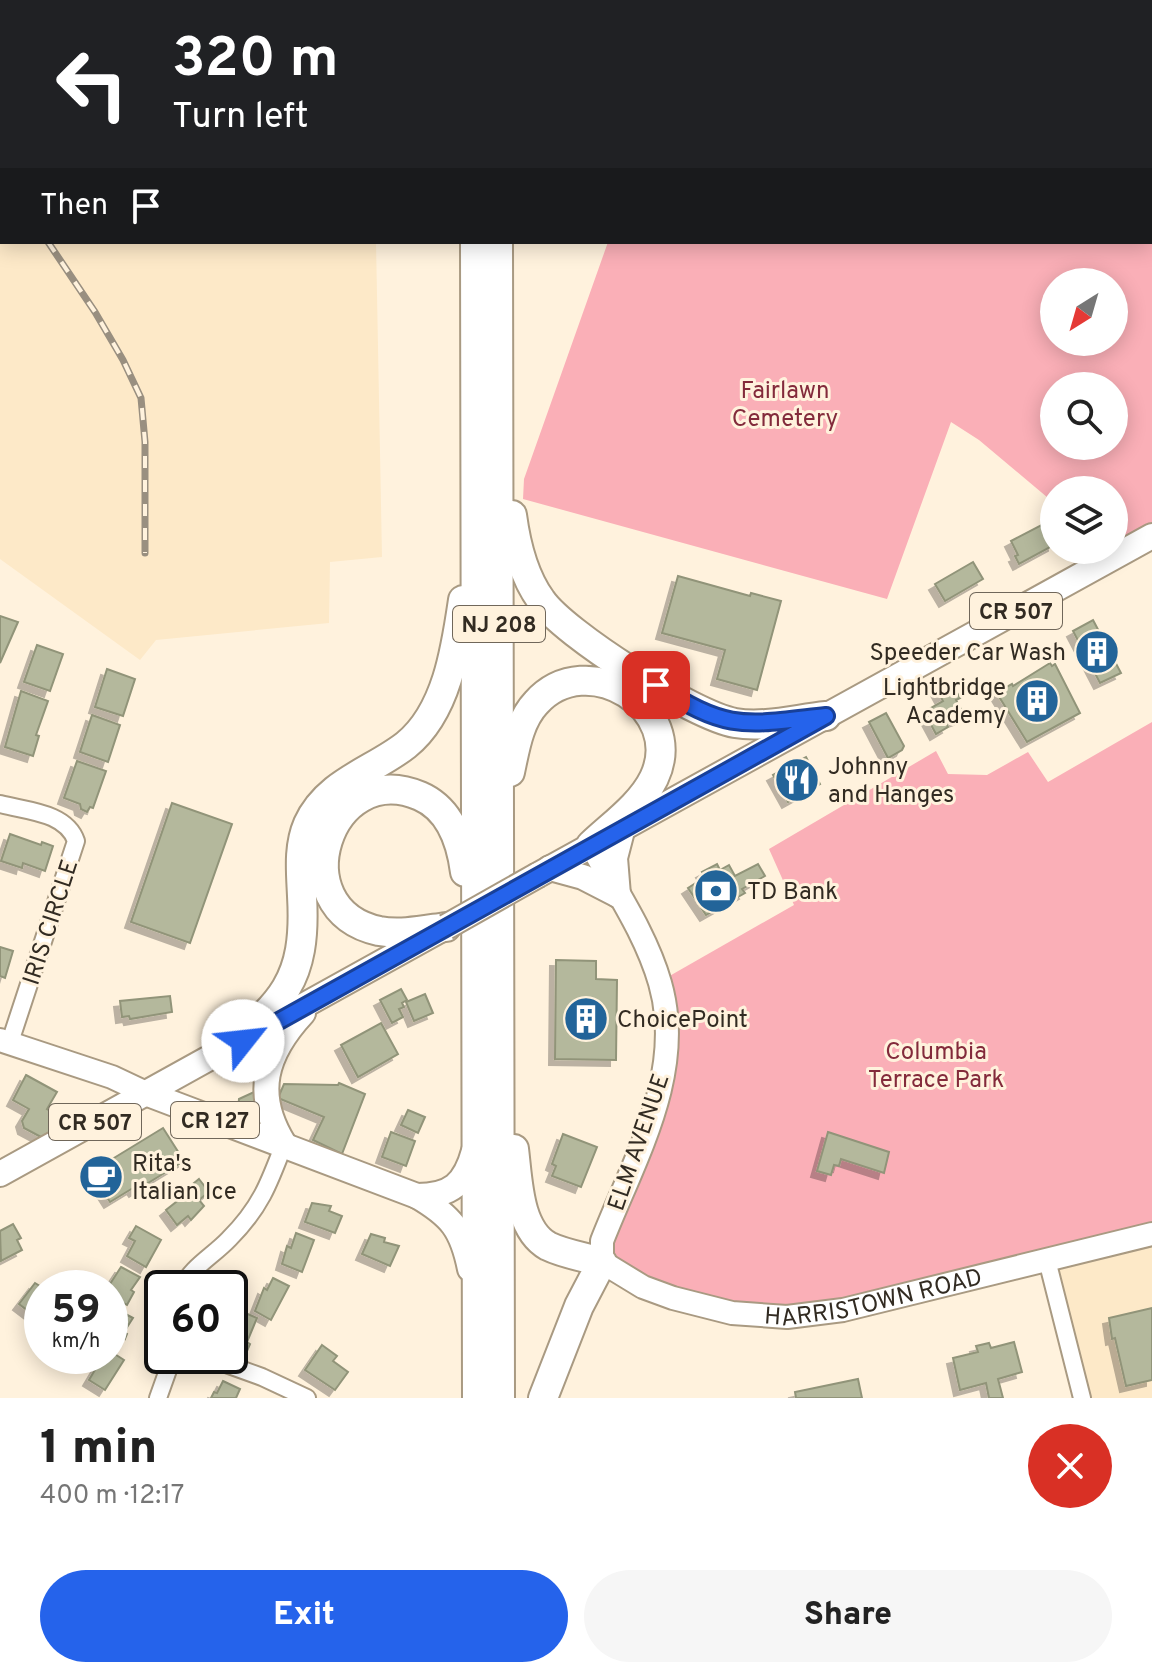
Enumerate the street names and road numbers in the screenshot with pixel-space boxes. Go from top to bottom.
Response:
road number: CR 507 [970,593,1062,629]
road number: NJ 208 [453,606,545,642]
street label: IRIS CIRCLE [18,856,86,989]
street label: ELM AVENUE [602,1070,677,1215]
road number: CR 127 [171,1102,259,1138]
road number: CR 507 [49,1104,141,1140]
street label: HARRISTOWN ROAD [763,1263,986,1335]

